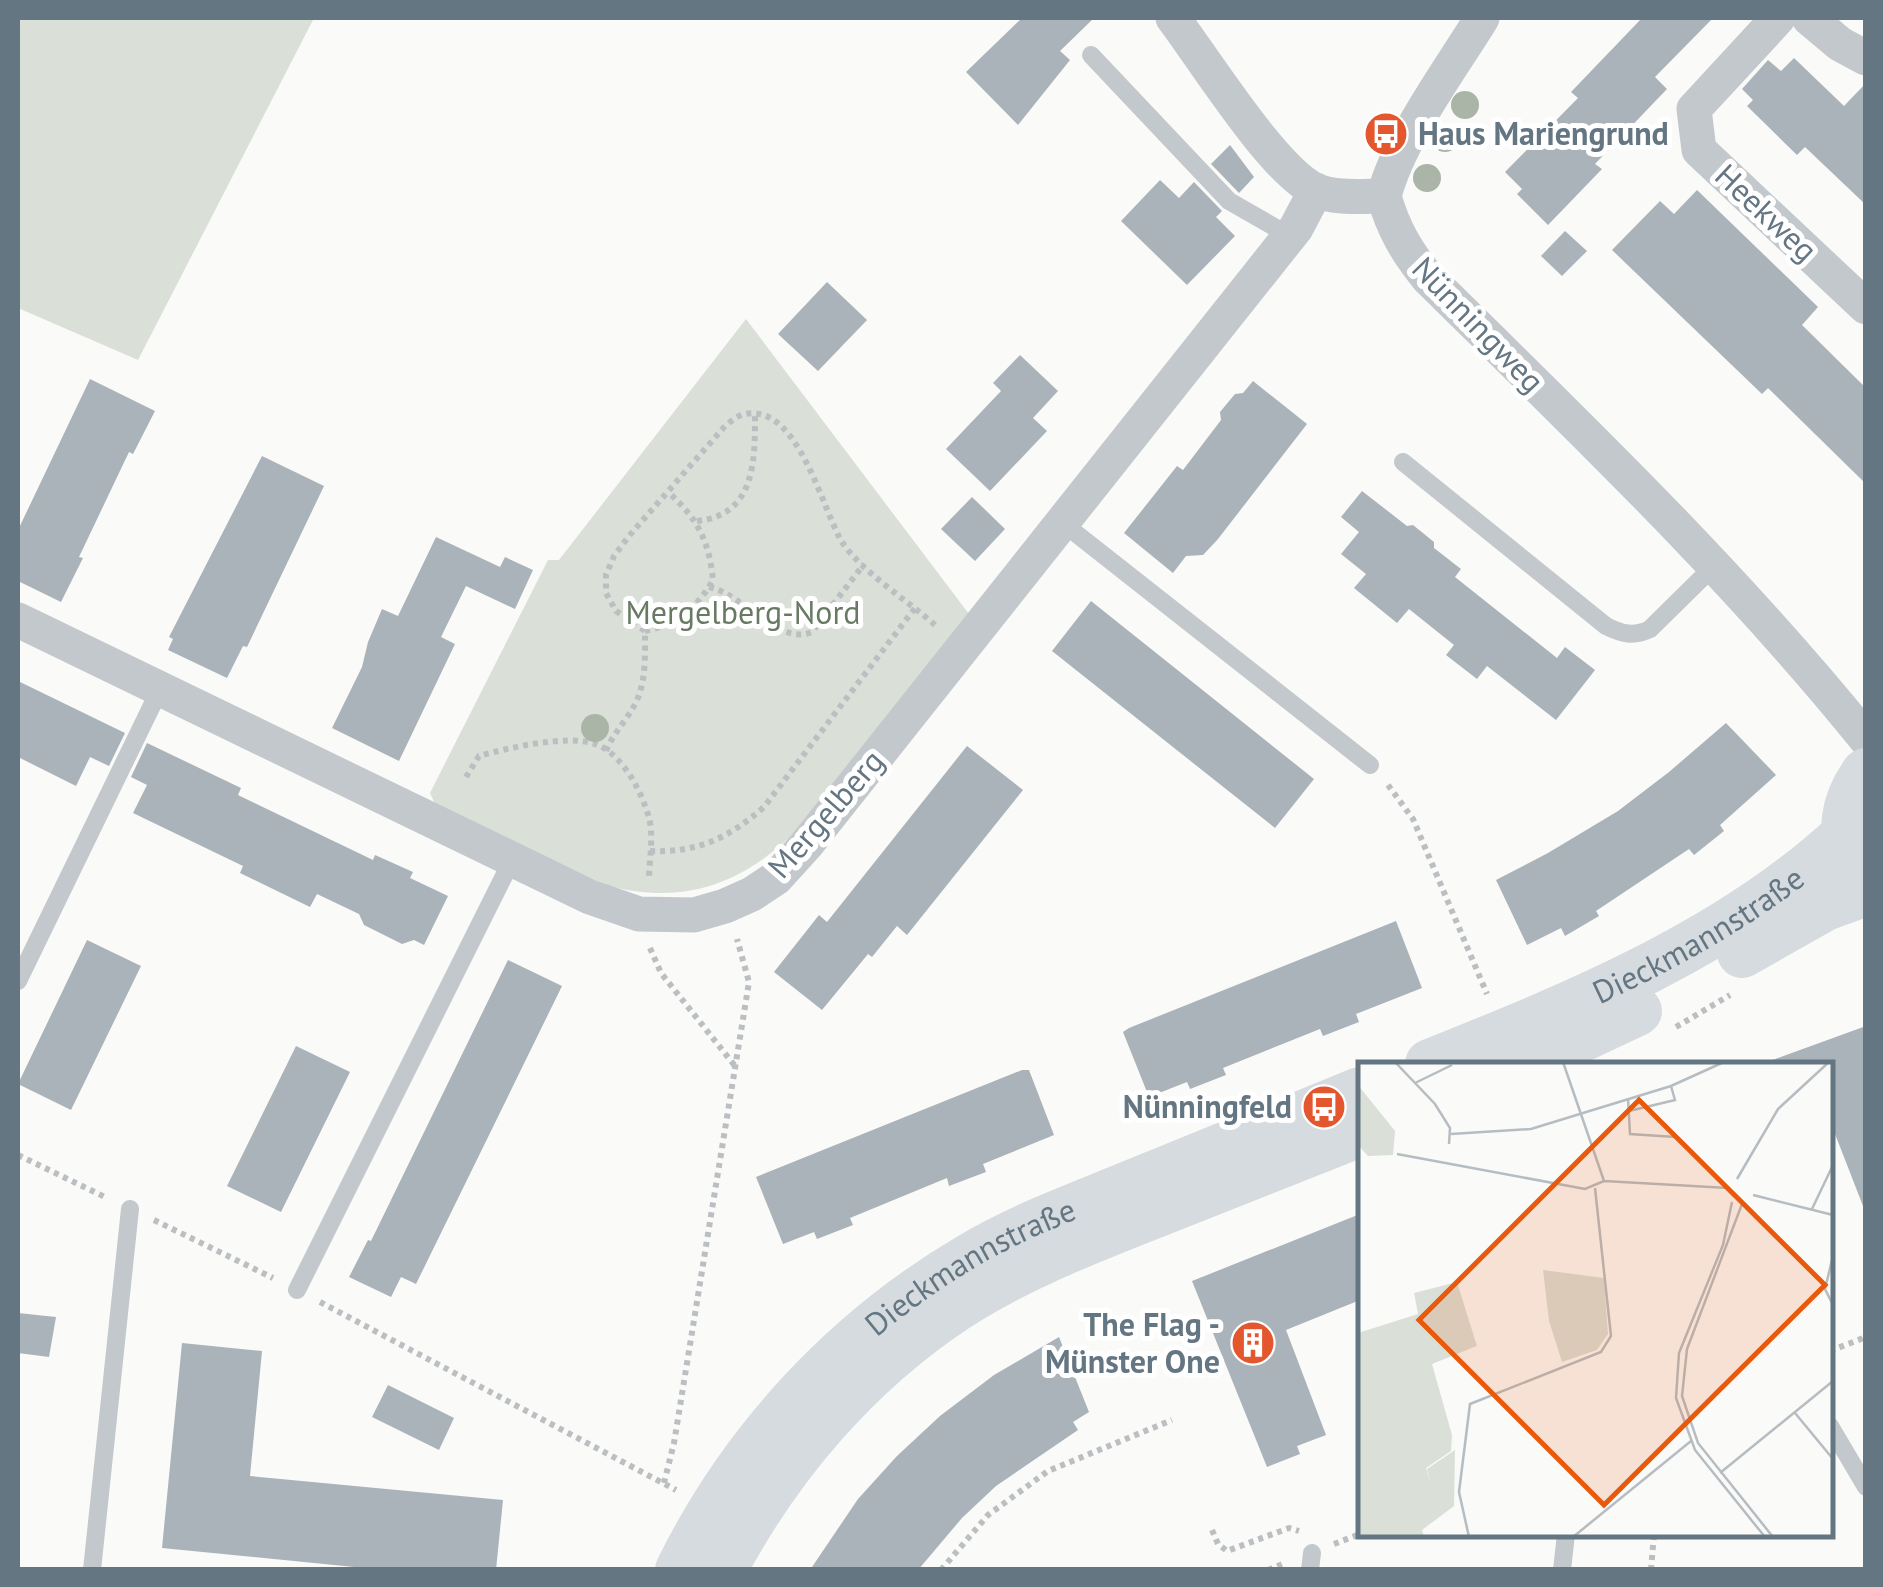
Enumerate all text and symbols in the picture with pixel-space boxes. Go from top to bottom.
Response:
bus stop icon: Haus Mariengrund [1363,111,1409,157]
place label: Haus Mariengrund [1418,112,1669,154]
street label: Heekweg [1707,154,1827,270]
street label: Nünningweg [1403,247,1554,401]
park label: Mergelberg-Nord [625,591,861,633]
street label: Mergelberg [758,740,893,886]
street label: Dieckmannstraße [1585,857,1812,1013]
inset map [1358,1062,1833,1537]
bus stop icon: Nünningfeld [1301,1084,1347,1130]
place label: Nünningfeld [1123,1085,1292,1127]
street label: Dieckmannstraße [856,1188,1081,1344]
place label: The Flag - Münster One [1045,1303,1220,1382]
building icon: The Flag - Münster One [1230,1320,1276,1366]

